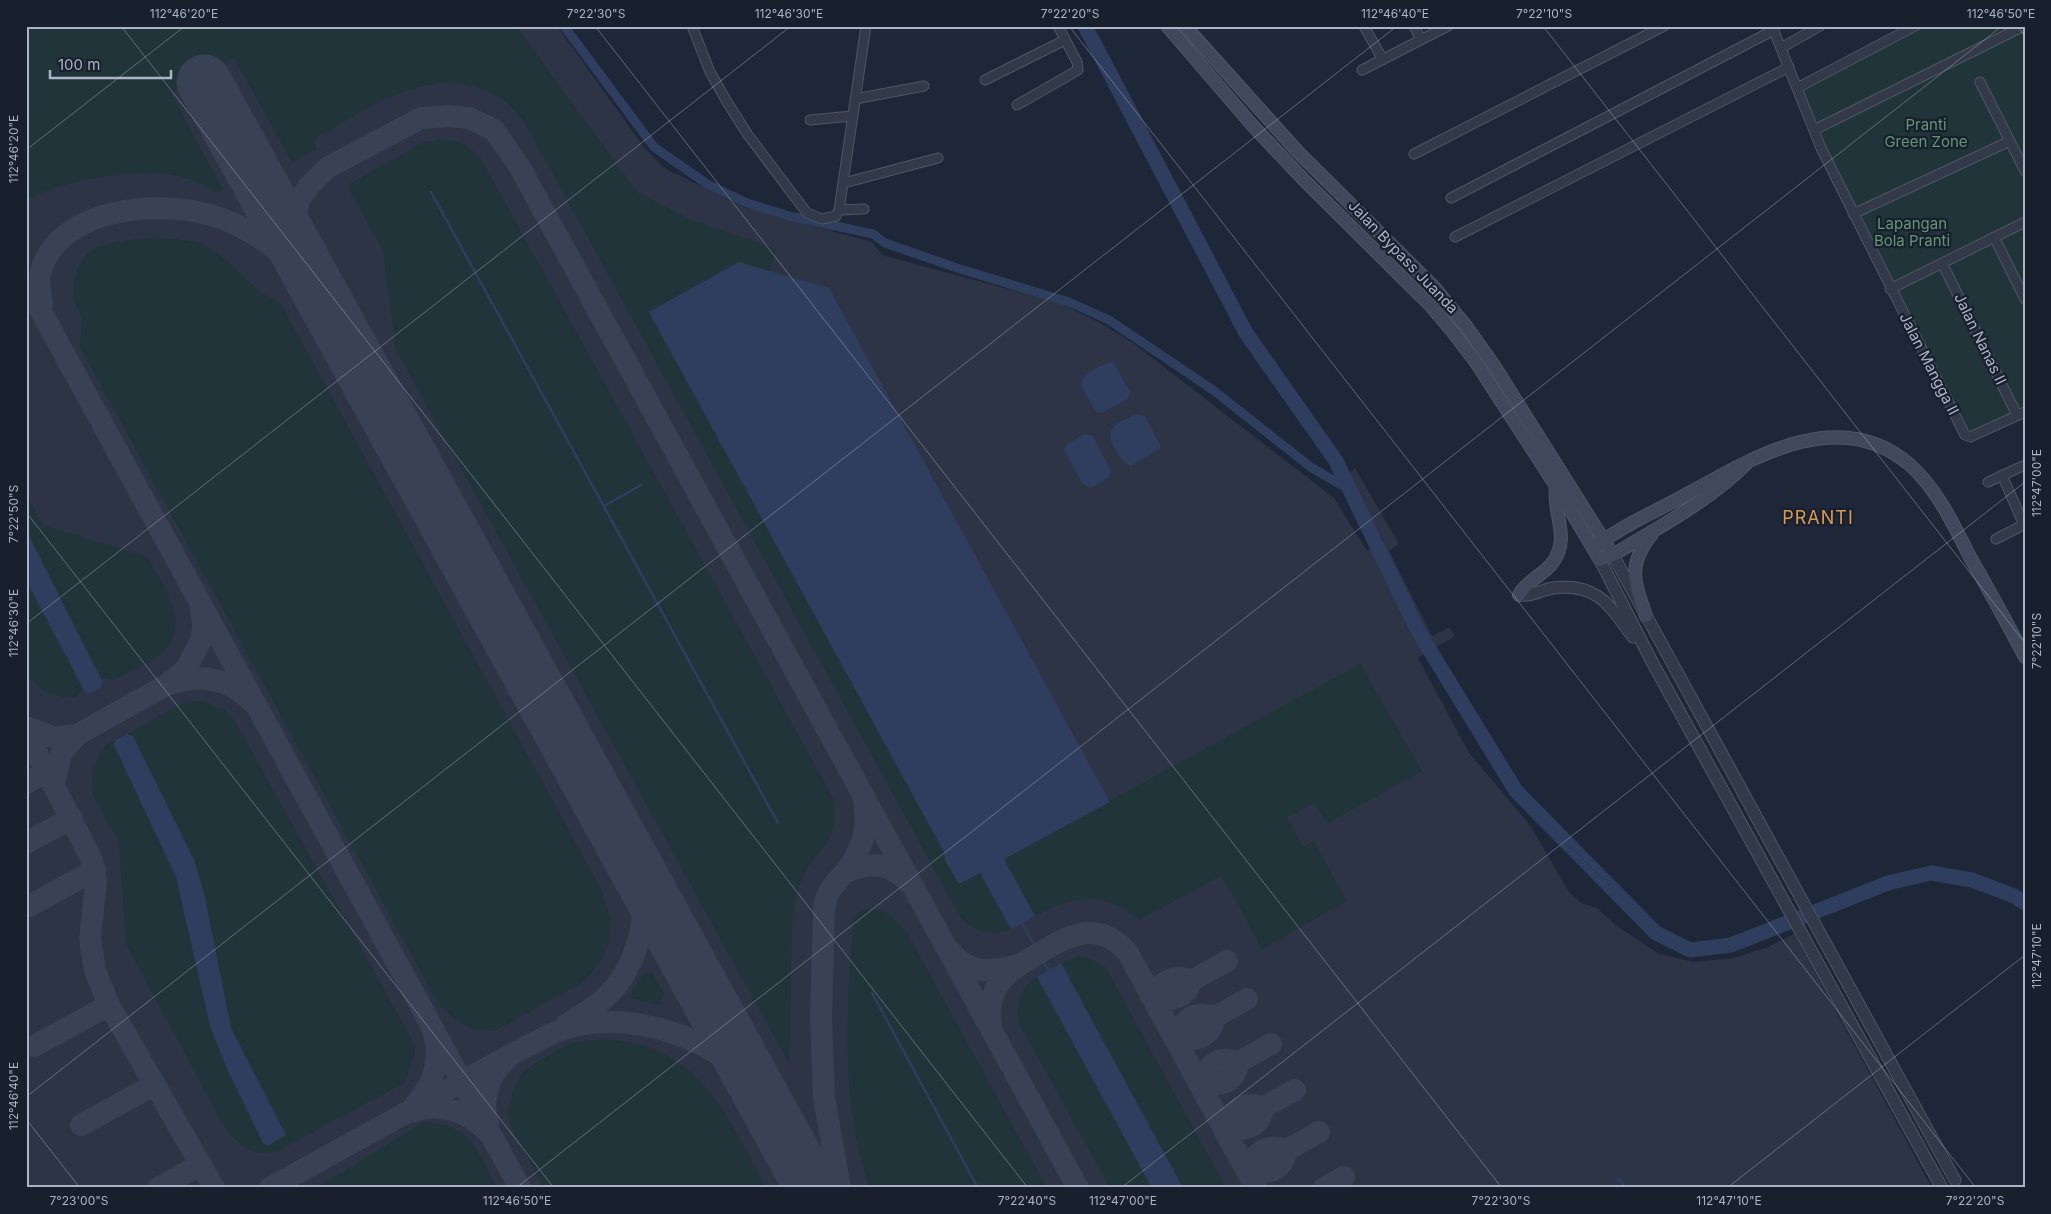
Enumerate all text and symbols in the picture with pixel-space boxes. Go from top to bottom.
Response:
text: 112°46'20"E [150,6,218,21]
text: 7°22'30"S [567,6,626,21]
text: 112°46'30"E [755,6,823,21]
text: 7°22'20"S [1041,6,1100,21]
text: 112°46'40"E [1361,6,1429,21]
text: 7°22'10"S [1516,6,1572,21]
text: 112°46'50"E [1967,6,2035,21]
scale bar [50,48,171,80]
text: 100 m [58,55,100,74]
text: 112°46'20"E [6,115,21,183]
park label: Pranti Green Zone [1884,115,1968,151]
street label: Jalan Bypass Juanda [1344,196,1462,317]
park label: Lapangan Bola Pranti [1874,214,1950,250]
street label: Jalan Nanas II [1950,290,2011,388]
street label: Jalan Mangga II [1896,310,1963,418]
text: 112°47'00"E [2029,449,2044,517]
text: 7°22'50"S [6,484,21,543]
district label: PRANTI [1782,507,1854,528]
text: 112°46'30"E [6,589,21,657]
text: 7°22'10"S [2029,613,2044,669]
text: 112°47'10"E [2029,923,2044,989]
text: 112°46'40"E [6,1062,21,1130]
text: 7°23'00"S [49,1193,109,1208]
text: 112°46'50"E [483,1193,551,1208]
text: 7°22'40"S [998,1193,1056,1208]
text: 112°47'00"E [1089,1193,1157,1208]
text: 7°22'30"S [1472,1193,1531,1208]
text: 112°47'10"E [1696,1193,1762,1208]
text: 7°22'20"S [1946,1193,2005,1208]

